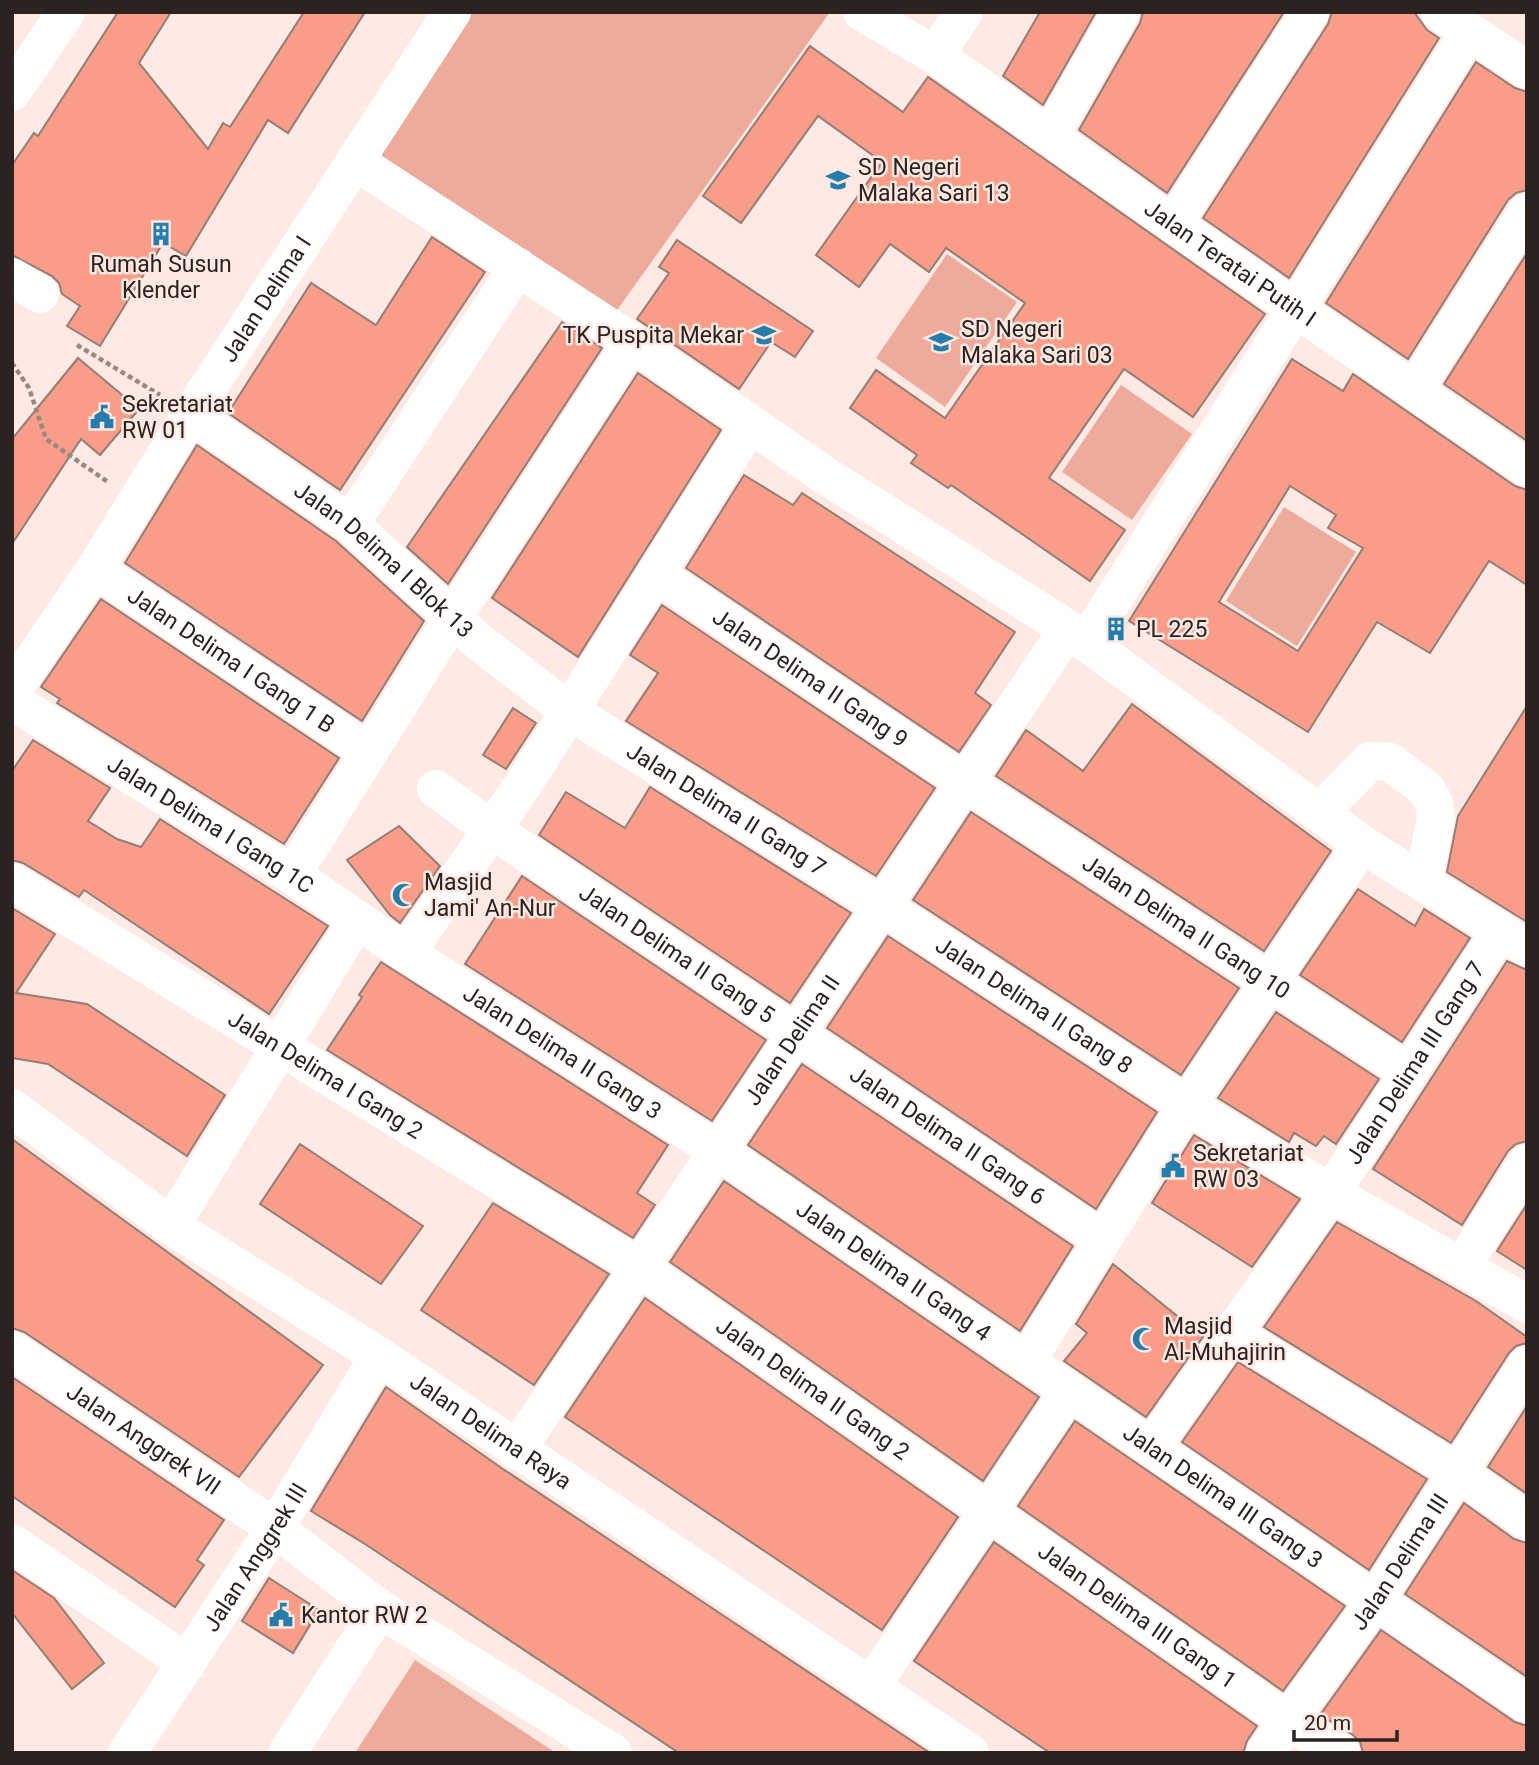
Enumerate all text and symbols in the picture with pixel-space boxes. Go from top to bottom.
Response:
place label: SD Negeri Malaka Sari 13 [858,154,1010,207]
school or university icon: SD Negeri Malaka Sari 13 [824,166,852,194]
street label: Jalan Teratai Putih I [1139,195,1321,332]
building icon: Rumah Susun Klender [147,220,175,248]
street label: Jalan Delima I [215,231,317,367]
place label: Rumah Susun Klender [90,251,232,304]
place label: SD Negeri Malaka Sari 03 [961,316,1113,369]
school or university icon: TK Puspita Mekar [750,321,778,349]
place label: TK Puspita Mekar [563,322,744,349]
school or university icon: SD Negeri Malaka Sari 03 [927,328,955,356]
place label: Sekretariat RW 01 [122,391,233,444]
public building icon: Sekretariat RW 01 [88,403,116,431]
street label: Jalan Delima I Blok 13 [289,476,478,644]
street label: Jalan Delima I Gang 1 B [123,582,340,739]
street label: Jalan Delima II Gang 9 [707,603,913,754]
building icon: PL 225 [1102,615,1130,643]
place label: PL 225 [1136,616,1207,643]
street label: Jalan Delima II Gang 7 [622,737,831,882]
street label: Jalan Delima I Gang 1C [102,751,319,900]
street label: Jalan Delima II Gang 10 [1077,850,1295,1005]
place label: Masjid Jami' An-Nur [424,869,556,922]
street label: Jalan Delima II Gang 5 [574,879,780,1029]
mosque icon: Masjid Jami' An-Nur [390,881,418,909]
street label: Jalan Delima II Gang 8 [930,932,1137,1080]
street label: Jalan Delima III Gang 7 [1340,957,1491,1169]
street label: Jalan Delima II [739,970,846,1111]
street label: Jalan Delima II Gang 3 [458,980,666,1125]
street label: Jalan Delima I Gang 2 [223,1005,428,1145]
street label: Jalan Delima II Gang 6 [845,1061,1050,1211]
place label: Sekretariat RW 03 [1193,1140,1304,1193]
public building icon: Sekretariat RW 03 [1159,1152,1187,1180]
street label: Jalan Delima II Gang 4 [791,1195,996,1347]
street label: Jalan Delima II Gang 2 [711,1312,914,1466]
place label: Masjid Al-Muhajirin [1164,1313,1286,1366]
mosque icon: Masjid Al-Muhajirin [1130,1325,1158,1353]
street label: Jalan Delima Raya [405,1368,576,1495]
street label: Jalan Anggrek VII [61,1378,225,1501]
street label: Jalan Delima III Gang 3 [1118,1419,1328,1574]
street label: Jalan Anggrek III [198,1478,313,1637]
street label: Jalan Delima III [1346,1489,1455,1635]
street label: Jalan Delima III Gang 1 [1033,1537,1241,1695]
public building icon: Kantor RW 2 [267,1601,295,1629]
place label: Kantor RW 2 [301,1602,428,1629]
scale bar [1294,1698,1397,1742]
text: 20 m [1304,1711,1351,1735]

